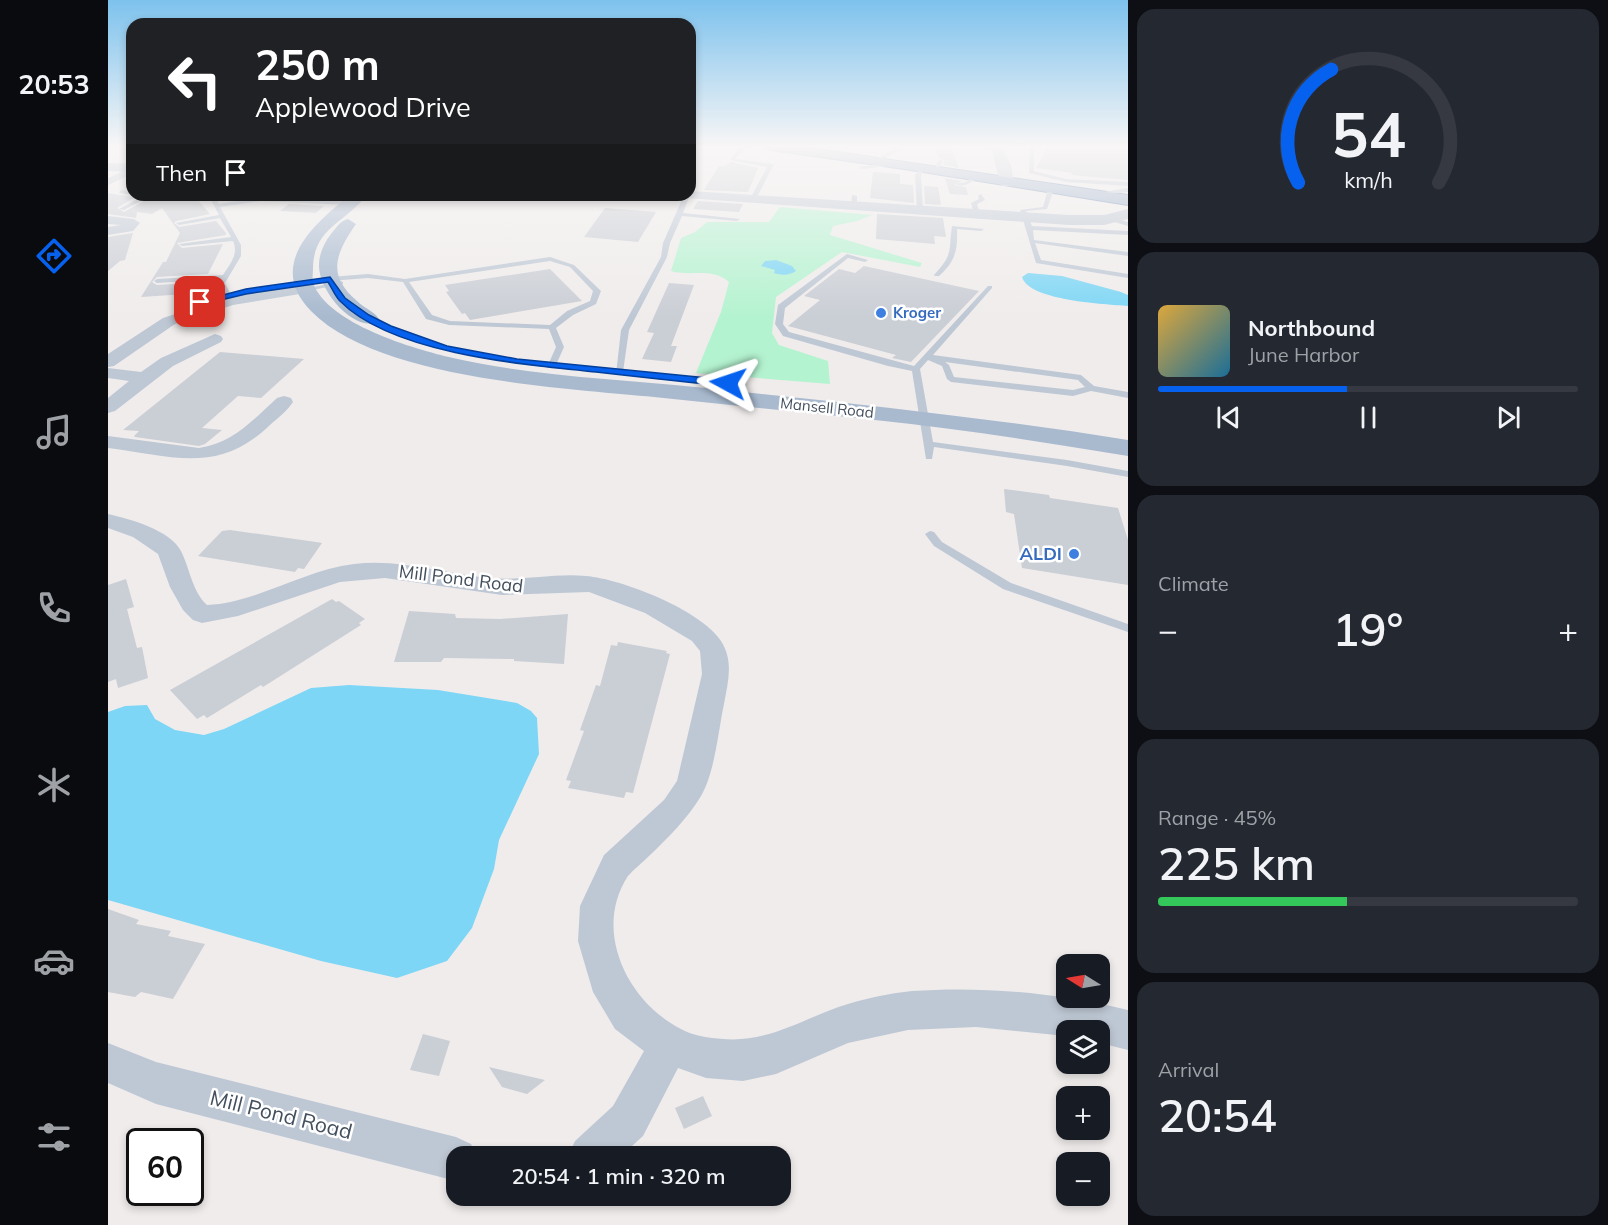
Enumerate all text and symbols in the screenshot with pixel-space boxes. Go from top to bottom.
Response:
text: 250 m [255,38,380,91]
icon: left [156,42,234,120]
text: 20:53 [18,67,90,101]
text: Applewood Drive [255,90,471,124]
text: 54 [1331,94,1405,173]
icon: arrive [219,156,252,189]
text: Then [156,159,207,187]
text: km/h [1344,166,1392,193]
icon: directions [33,235,75,277]
pin [174,276,225,327]
icon: arrive [183,285,216,318]
place label: Kroger [893,303,941,322]
marker: Kroger [874,306,888,320]
text: Northbound [1248,314,1375,342]
text: June Harbor [1248,342,1359,367]
position arrow [696,351,760,415]
street label: Mansell Road [779,393,875,422]
icon: previous [1212,401,1245,434]
icon: pause [1352,401,1385,434]
icon: next [1492,401,1525,434]
icon: music [33,411,75,453]
place label: ALDI [1020,542,1062,565]
marker: ALDI [1067,547,1081,561]
street label: Mill Pond Road [398,559,524,598]
text: Climate [1158,571,1229,596]
icon: phone [33,587,75,629]
text: 19° [1333,601,1403,657]
text: − [1158,609,1178,650]
text: + [1558,609,1578,650]
icon: climate [33,764,75,806]
text: Range · 45% [1158,805,1276,830]
text: 225 km [1158,835,1315,891]
icon: car [33,940,75,982]
north arrow [1056,954,1110,1008]
map controls [1056,954,1110,1206]
button: layers [1056,1020,1110,1074]
text: Arrival [1158,1057,1219,1082]
street label: Mill Pond Road [207,1084,355,1144]
button: + [1056,1086,1110,1140]
text: 20:54 [1158,1087,1277,1143]
icon: filters [33,1116,75,1158]
speed limit sign: 60 [126,1128,204,1206]
button: − [1056,1152,1110,1206]
text: 20:54 · 1 min · 320 m [511,1162,726,1190]

